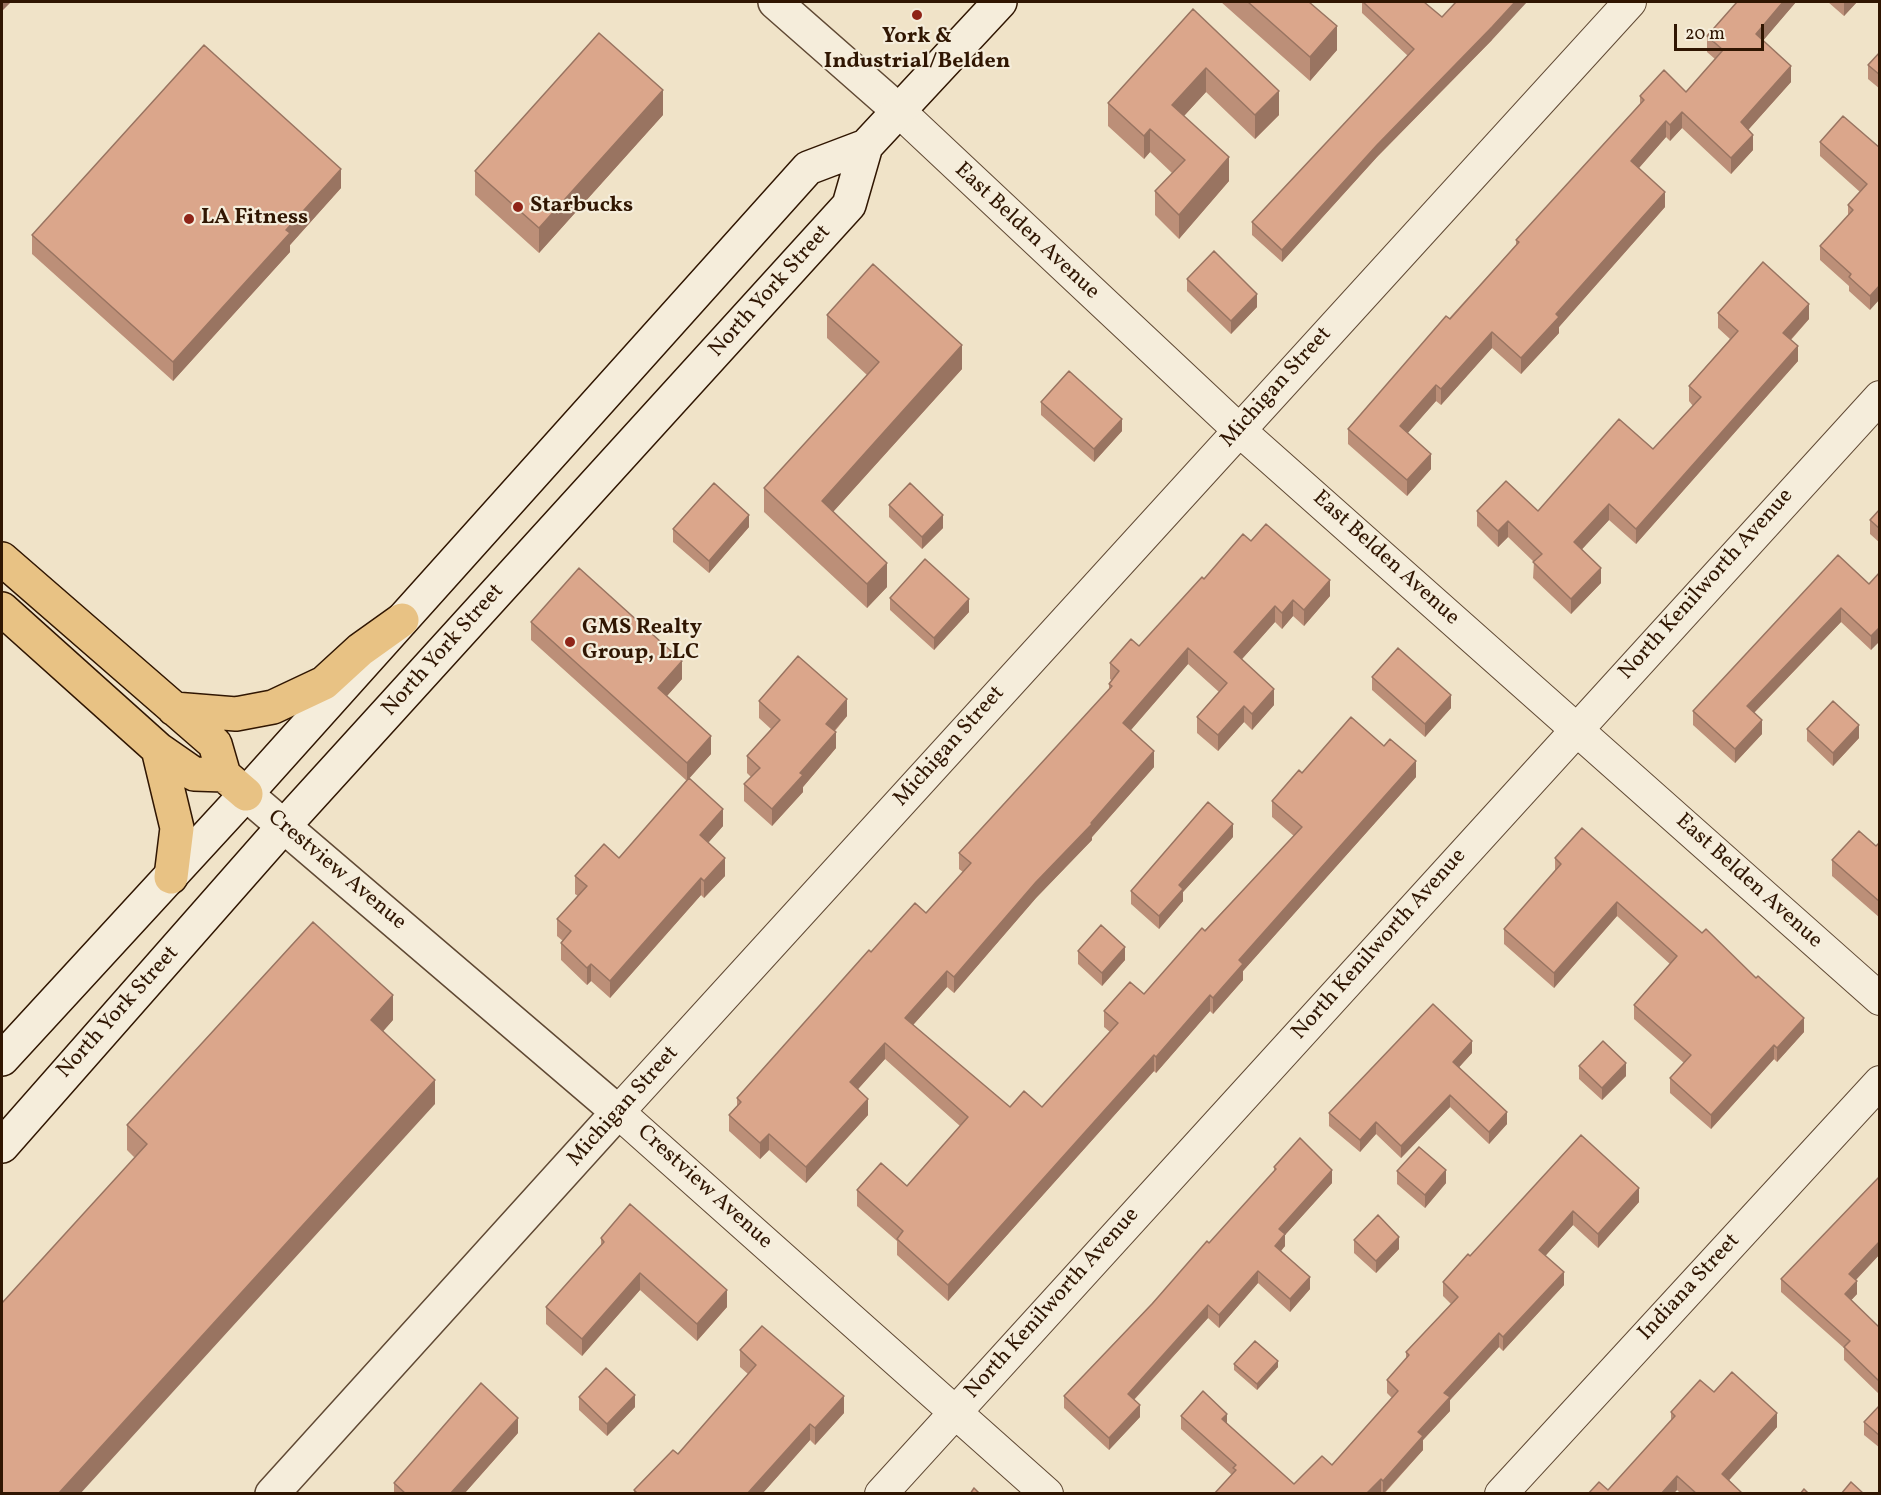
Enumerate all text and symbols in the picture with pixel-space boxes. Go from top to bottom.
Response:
marker: York & Industrial/Belden [910,8,924,22]
scale bar [1677,12,1767,50]
text: 20 m [1685,22,1725,47]
place label: York & Industrial/Belden [824,25,1010,76]
street label: East Belden Avenue [948,158,1104,306]
place label: Starbucks [530,194,633,220]
marker: Starbucks [511,200,525,214]
place label: LA Fitness [201,206,308,232]
marker: LA Fitness [182,212,196,226]
street label: North York Street [705,220,837,364]
street label: Michigan Street [1216,322,1338,454]
street label: North Kenilworth Avenue [1614,484,1800,686]
street label: East Belden Avenue [1306,486,1464,632]
street label: North York Street [378,579,510,723]
place label: GMS Realty Group, LLC [582,616,702,668]
marker: GMS Realty Group, LLC [563,635,577,649]
street label: Michigan Street [889,681,1011,813]
street label: Crestview Avenue [261,805,411,937]
street label: East Belden Avenue [1669,809,1827,955]
street label: North Kenilworth Avenue [1287,844,1473,1046]
street label: North York Street [53,941,185,1085]
street label: Michigan Street [563,1041,685,1173]
street label: Crestview Avenue [631,1120,777,1256]
street label: North Kenilworth Avenue [960,1203,1146,1405]
street label: Indiana Street [1634,1229,1746,1347]

